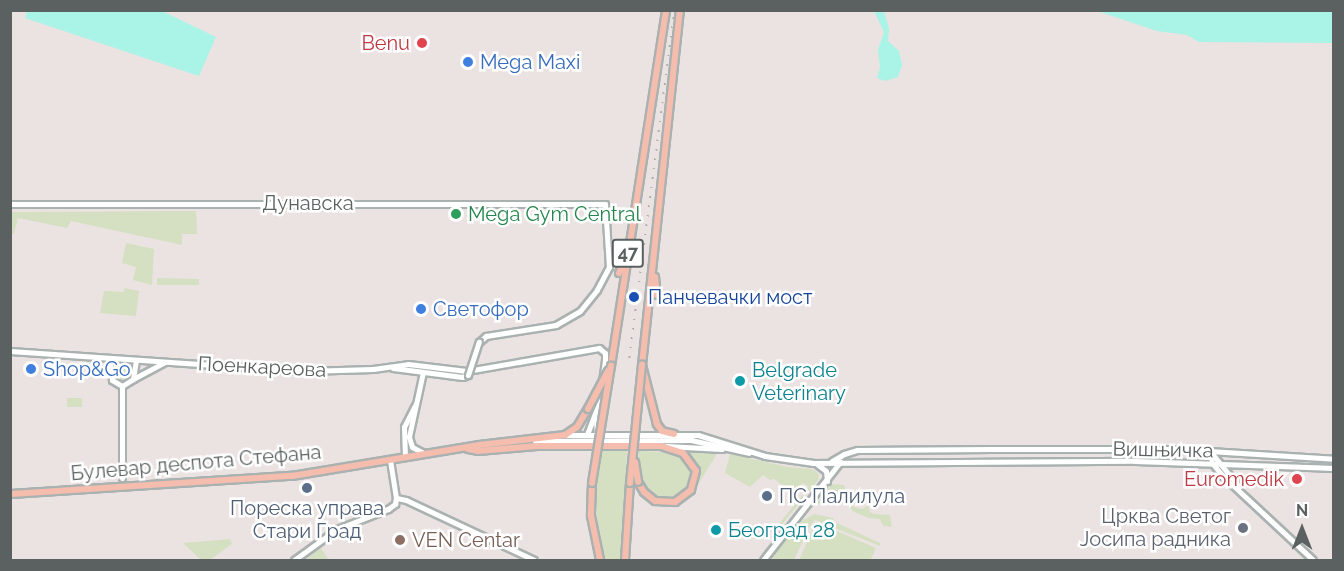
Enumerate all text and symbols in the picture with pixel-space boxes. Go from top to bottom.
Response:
place label: Benu [361,31,410,55]
marker: Benu [415,36,429,50]
place label: Mega Maxi [480,50,580,74]
marker: Mega Maxi [461,55,475,69]
street label: Дунавска [262,191,354,215]
place label: Mega Gym Central [468,202,641,226]
marker: Mega Gym Central [449,207,463,221]
road number: 47 [612,238,644,268]
place label: Панчевачки мост [648,285,813,309]
marker: Панчевачки мост [625,288,643,306]
place label: Светофор [433,297,529,321]
marker: Светофор [414,302,428,316]
street label: Поенкареова [197,352,327,382]
place label: Shop&Go [43,357,131,381]
place label: Belgrade Veterinary [752,358,846,405]
marker: Shop&Go [24,362,38,376]
marker: Belgrade Veterinary [733,374,747,388]
street label: Вишњичка [1112,437,1214,463]
street label: Булевар деспота Стефана [70,440,322,486]
place label: Euromedik [1184,467,1284,491]
marker: Euromedik [1288,470,1306,488]
marker: Пореска управа Стари Град [300,481,314,495]
place label: ПС Палилула [779,484,905,508]
marker: ПС Палилула [760,489,774,503]
place label: Пореска управа Стари Град [230,497,384,544]
north arrow [1272,499,1332,559]
text: N [1296,501,1308,520]
place label: Црква Светог Јосипа радника [1080,504,1231,551]
place label: Београд 28 [728,518,835,542]
marker: Црква Светог Јосипа радника [1236,521,1250,535]
marker: Београд 28 [709,523,723,537]
place label: VEN Centar [412,528,520,552]
marker: VEN Centar [393,533,407,547]

